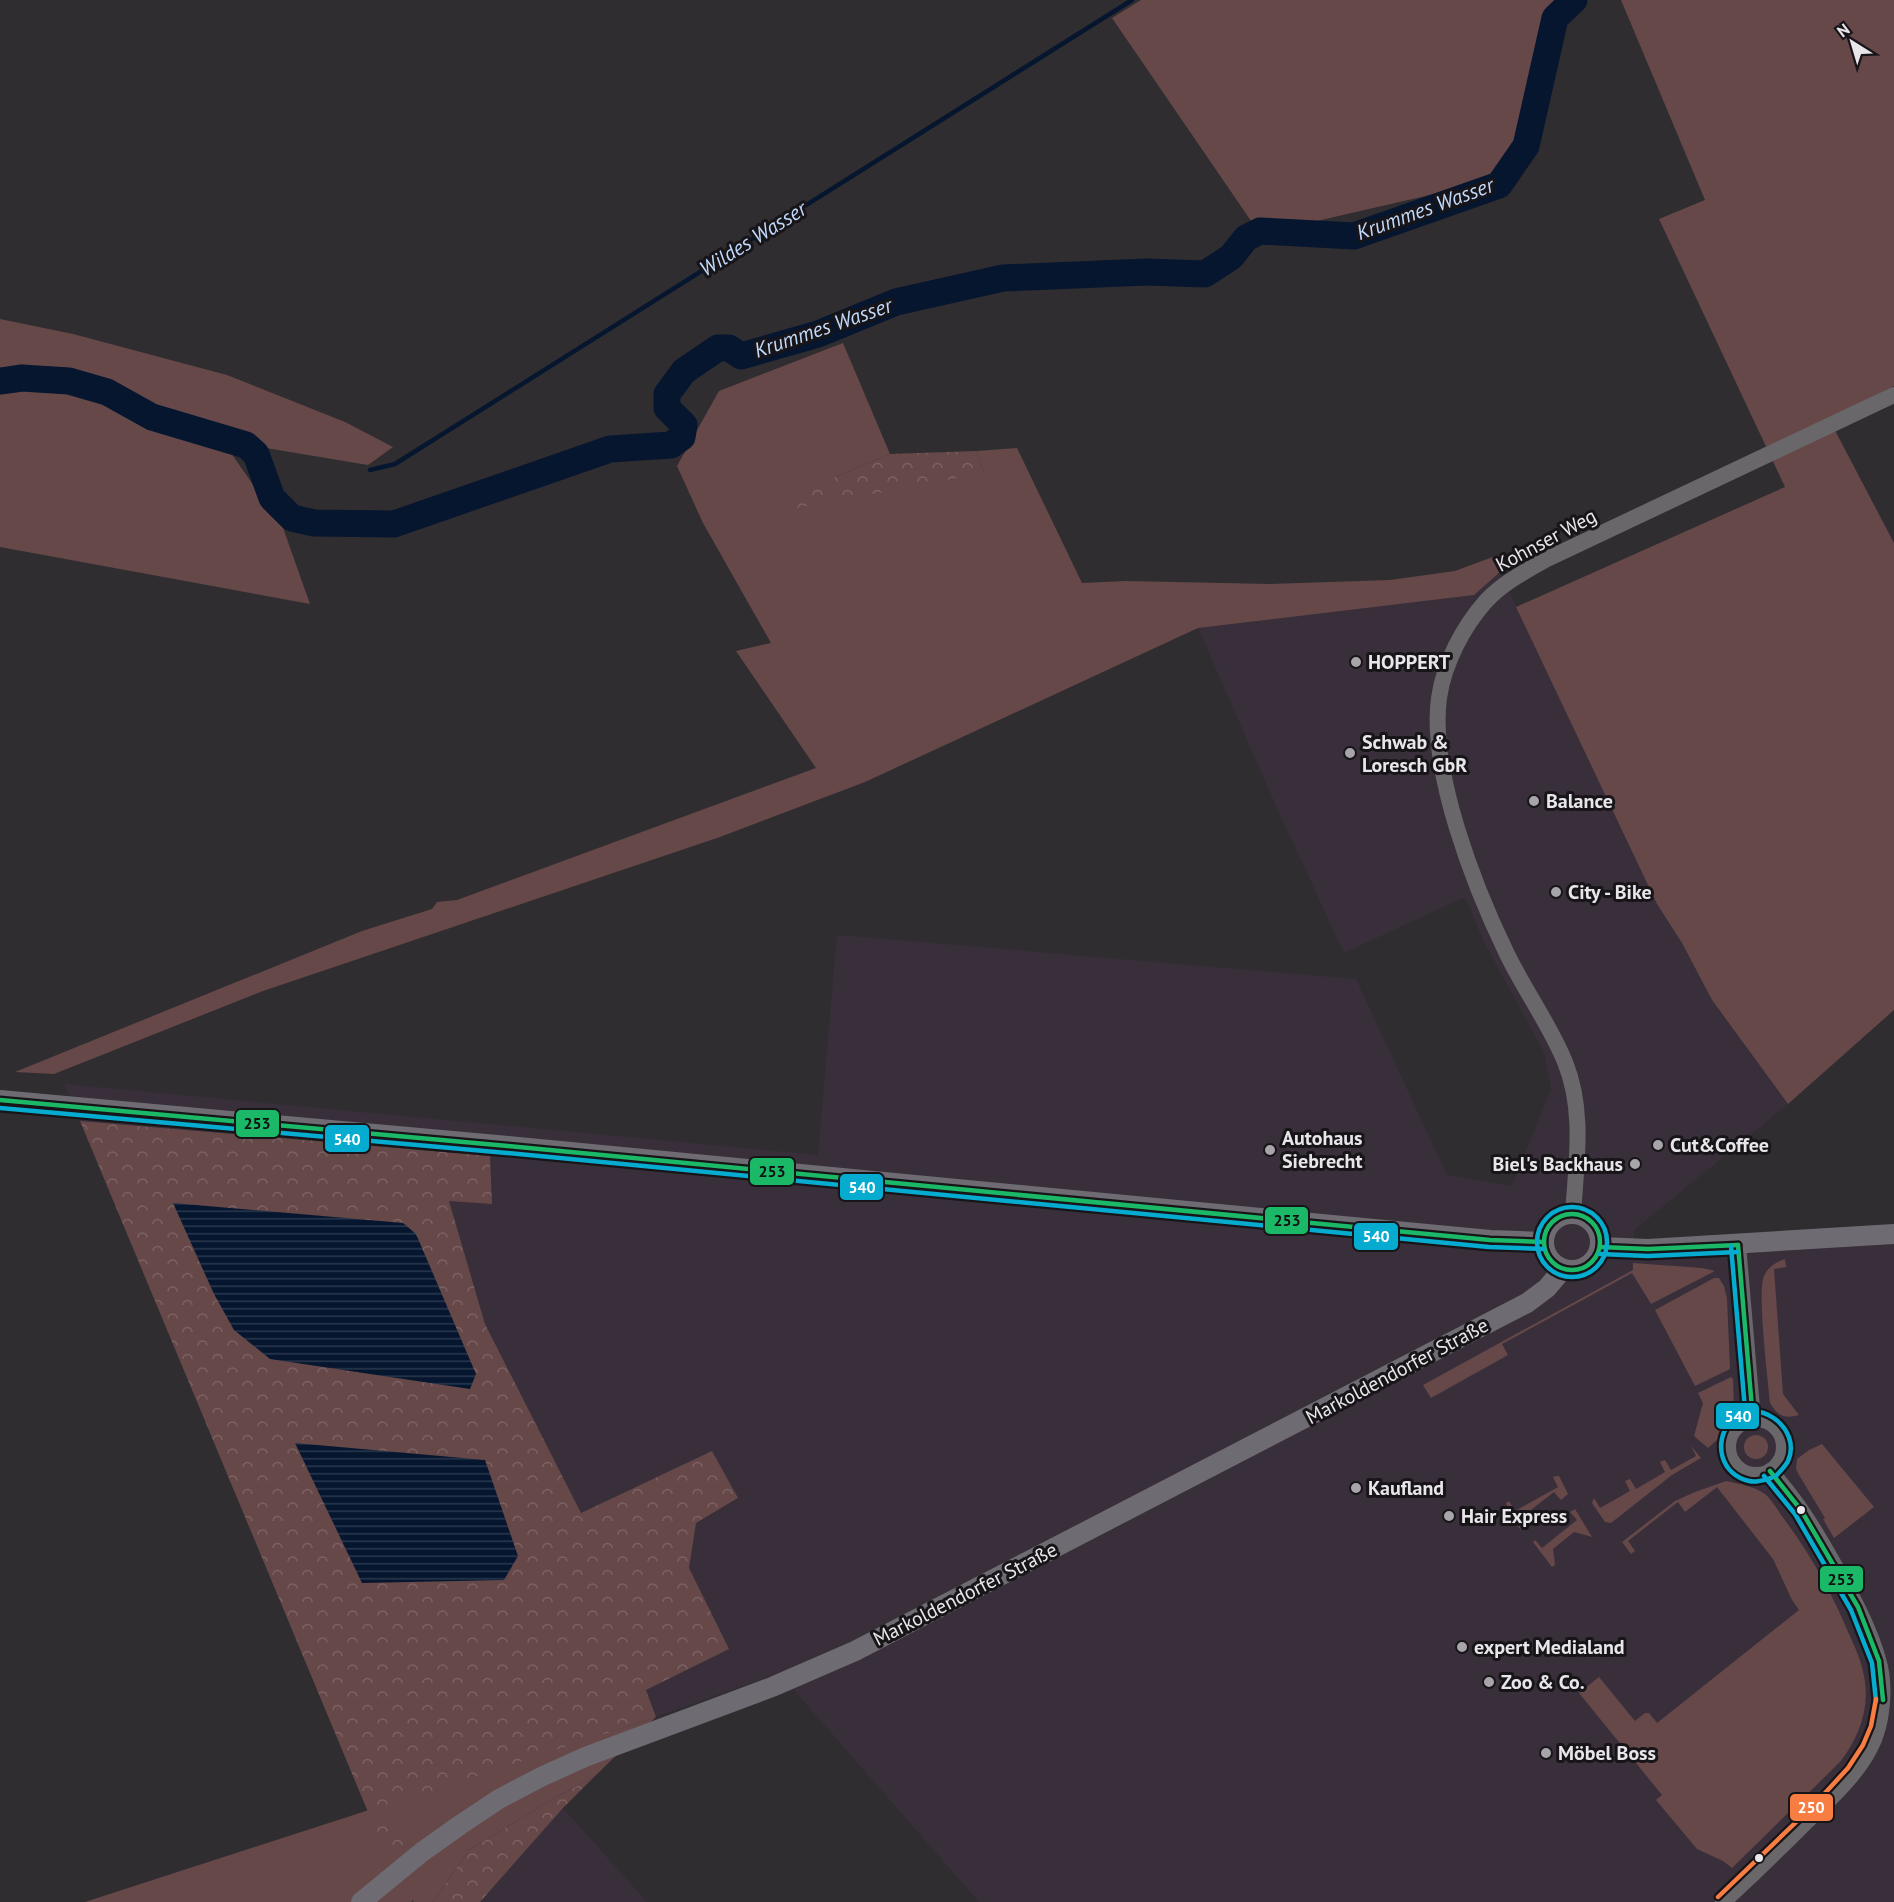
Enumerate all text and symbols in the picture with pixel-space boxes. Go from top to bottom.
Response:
north arrow [1822,12,1882,72]
text: N [1833,19,1853,41]
water label: Krummes Wasser [1353,170,1499,246]
water label: Wildes Wasser [694,194,813,282]
water label: Krummes Wasser [750,291,897,364]
street label: Kohnser Weg [1491,503,1601,577]
place label: HOPPERT [1368,649,1451,675]
marker: HOPPERT [1349,655,1363,669]
place label: Schwab & Loresch GbR [1362,729,1467,778]
marker: Schwab & Loresch GbR [1343,746,1357,760]
place label: Balance [1546,788,1613,814]
marker: Balance [1527,794,1541,808]
place label: City - Bike [1568,879,1652,905]
marker: City - Bike [1549,885,1563,899]
line badge: 253 [235,1109,280,1138]
text: 253 [243,1113,271,1133]
line badge: 540 [324,1124,370,1153]
place label: Autohaus Siebrecht [1282,1125,1363,1174]
text: 540 [333,1129,361,1149]
place label: Cut&Coffee [1670,1132,1769,1158]
marker: Cut&Coffee [1651,1138,1665,1152]
marker: Autohaus Siebrecht [1263,1143,1277,1157]
place label: Biel's Backhaus [1492,1151,1623,1177]
line badge: 253 [749,1157,795,1186]
marker: Biel's Backhaus [1628,1157,1642,1171]
text: 253 [758,1161,786,1181]
line badge: 540 [839,1173,884,1201]
text: 540 [848,1177,876,1197]
line badge: 253 [1264,1206,1309,1235]
text: 253 [1273,1210,1301,1230]
line badge: 540 [1353,1222,1399,1251]
text: 540 [1362,1226,1390,1246]
street label: Markoldendorfer Straße [1301,1312,1493,1430]
line badge: 540 [1715,1402,1760,1430]
text: 540 [1724,1406,1752,1426]
place label: Kaufland [1368,1475,1444,1501]
marker: Kaufland [1349,1481,1363,1495]
place label: Hair Express [1461,1503,1567,1529]
unlabelled marker [1795,1504,1807,1516]
marker: Hair Express [1442,1509,1456,1523]
street label: Markoldendorfer Straße [869,1536,1061,1652]
line badge: 253 [1819,1565,1864,1593]
text: 253 [1827,1569,1855,1589]
place label: expert Medialand [1474,1634,1625,1660]
marker: expert Medialand [1455,1640,1469,1654]
place label: Zoo & Co. [1501,1669,1585,1695]
marker: Zoo & Co. [1482,1675,1496,1689]
place label: Möbel Boss [1558,1740,1656,1766]
marker: Möbel Boss [1539,1746,1553,1760]
line badge: 250 [1789,1793,1834,1822]
text: 250 [1797,1797,1825,1817]
unlabelled marker [1753,1852,1765,1864]

